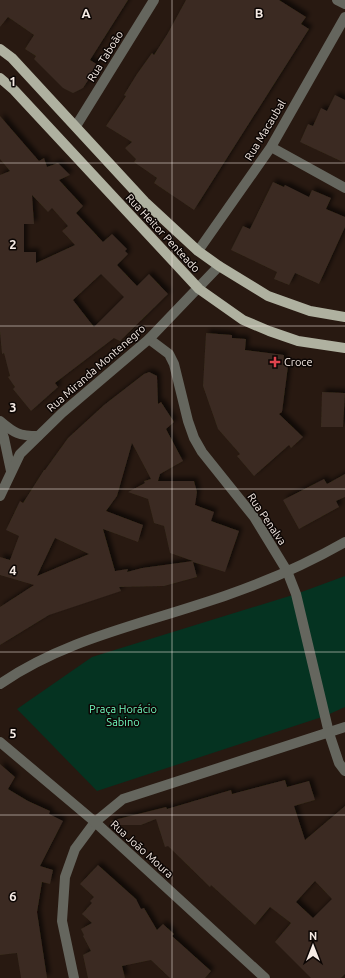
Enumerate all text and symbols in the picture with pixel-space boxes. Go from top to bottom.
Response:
text: A [81,6,91,20]
text: B [255,6,264,20]
street label: Rua Taboão [85,28,125,84]
text: 1 [9,74,17,88]
street label: Rua Macaubal [242,97,288,162]
street label: Rua Heitor Penteado [124,191,202,275]
text: 2 [9,237,17,251]
street label: Rua Miranda Montenegro [44,322,148,414]
marker: Croce [269,356,281,368]
place label: Croce [284,356,313,368]
text: 3 [9,400,17,414]
street label: Rua Penalva [245,491,289,547]
text: 4 [9,563,17,577]
park label: Praça Horácio Sabino [89,703,157,728]
text: 5 [9,726,17,740]
street label: Rua João Moura [108,818,176,880]
text: 6 [9,889,17,903]
north arrow [293,926,333,966]
text: N [309,930,317,942]

